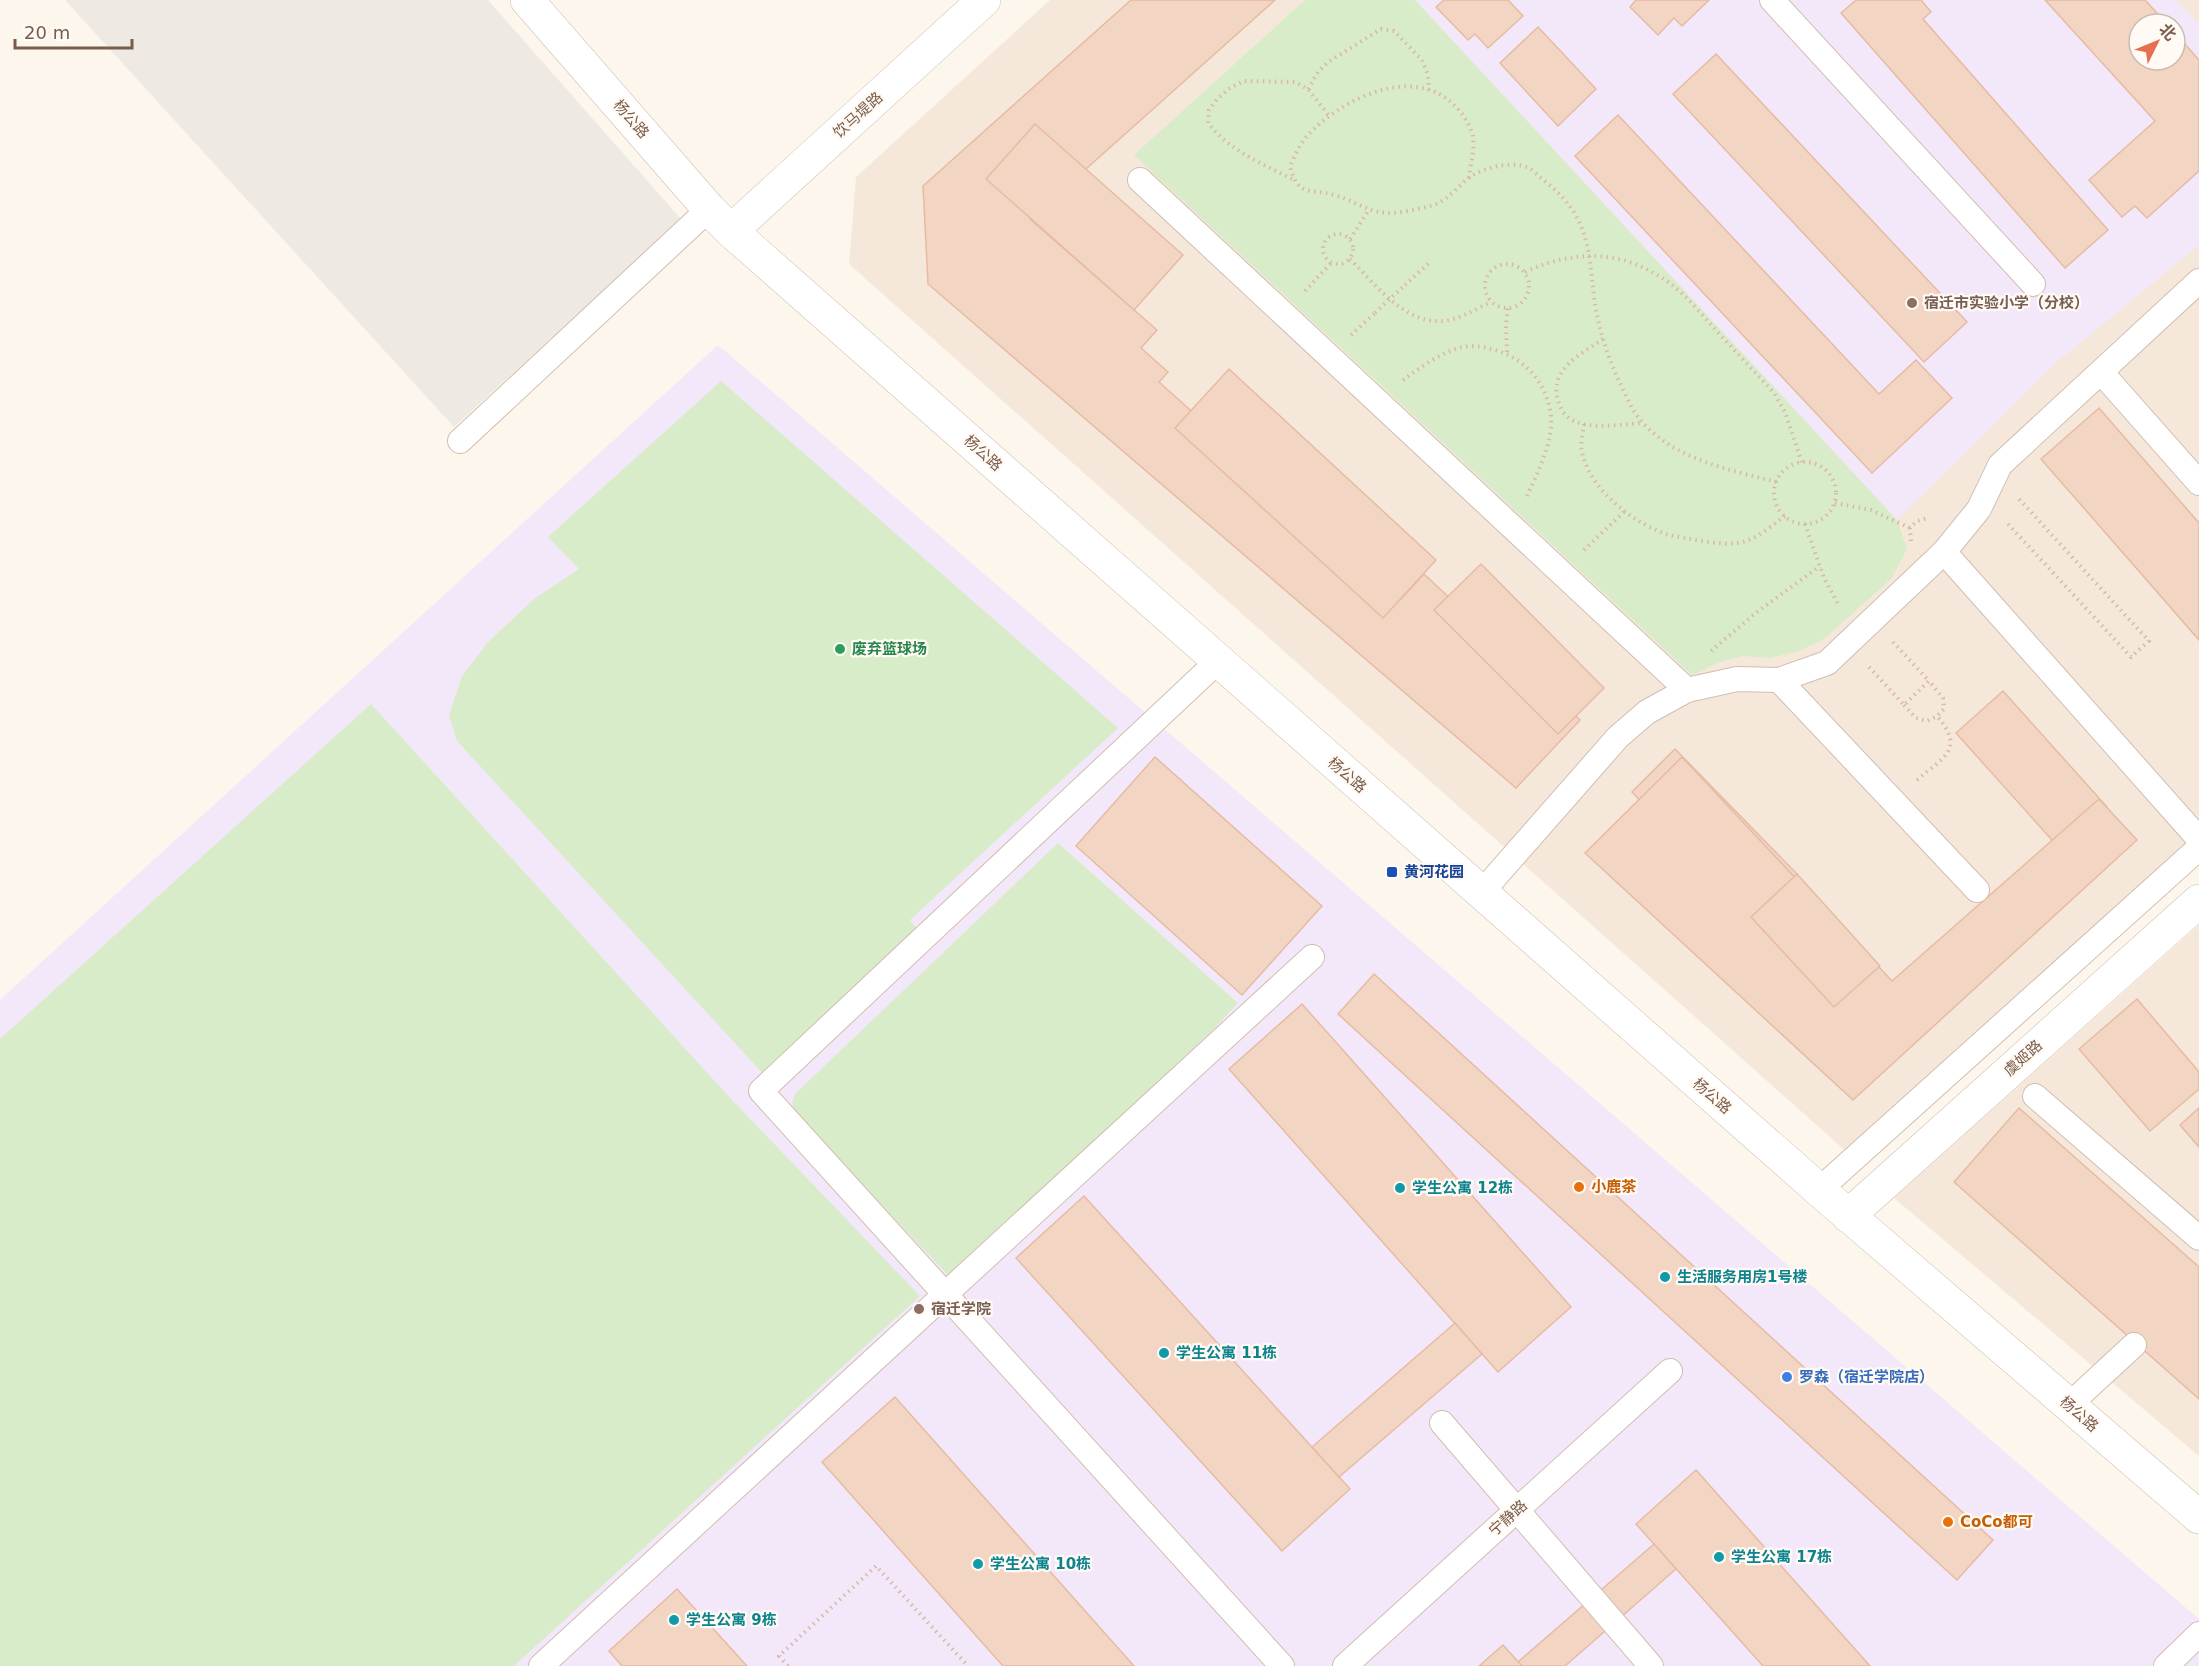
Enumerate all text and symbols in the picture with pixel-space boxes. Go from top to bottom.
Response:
scale bar [15,12,132,50]
north arrow [2127,12,2187,72]
text: 北 [2155,20,2180,44]
text: 20 m [24,22,70,43]
street label: 饮马堤路 [830,88,886,142]
street label: 杨公路 [609,96,653,142]
place label: 宿迁市实验小学（分校） [1924,294,2089,312]
marker: 宿迁市实验小学（分校） [1905,296,1919,310]
street label: 杨公路 [960,431,1006,475]
place label: 废弃篮球场 [852,640,927,658]
marker: 废弃篮球场 [833,642,847,656]
street label: 杨公路 [1324,753,1370,797]
place label: 黄河花园 [1404,863,1464,881]
marker: 黄河花园 [1385,865,1399,879]
street label: 虞姬路 [2000,1036,2046,1080]
street label: 杨公路 [1689,1074,1735,1118]
place label: 小鹿茶 [1591,1178,1637,1196]
place label: 学生公寓 12栋 [1412,1179,1513,1197]
marker: 小鹿茶 [1572,1180,1586,1194]
marker: 学生公寓 12栋 [1393,1181,1407,1195]
place label: 生活服务用房1号楼 [1677,1268,1807,1286]
marker: 生活服务用房1号楼 [1658,1270,1672,1284]
place label: 宿迁学院 [931,1300,991,1318]
marker: 宿迁学院 [912,1302,926,1316]
place label: 学生公寓 11栋 [1176,1344,1277,1362]
marker: 学生公寓 11栋 [1157,1346,1171,1360]
place label: 罗森（宿迁学院店） [1799,1368,1934,1386]
marker: 罗森（宿迁学院店） [1780,1370,1794,1384]
street label: 杨公路 [2056,1392,2102,1436]
street label: 宁静路 [1485,1496,1531,1540]
place label: CoCo都可 [1960,1513,2033,1531]
marker: CoCo都可 [1941,1515,1955,1529]
place label: 学生公寓 17栋 [1731,1548,1832,1566]
marker: 学生公寓 17栋 [1712,1550,1726,1564]
place label: 学生公寓 10栋 [990,1555,1091,1573]
marker: 学生公寓 10栋 [971,1557,985,1571]
place label: 学生公寓 9栋 [686,1611,777,1629]
marker: 学生公寓 9栋 [667,1613,681,1627]

